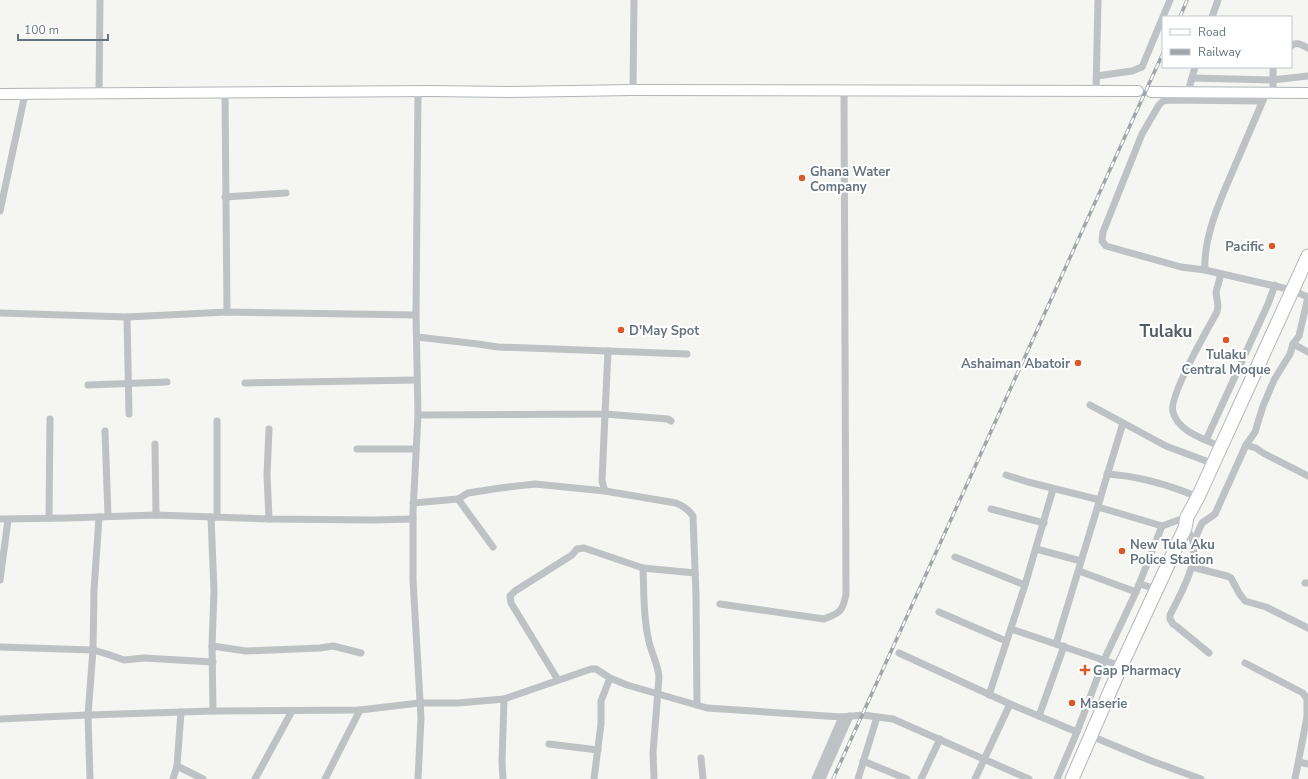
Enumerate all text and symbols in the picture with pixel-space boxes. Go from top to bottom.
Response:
scale bar [18,16,108,42]
legend [1162,16,1292,68]
text: 100 m [24,22,59,38]
text: Road [1198,24,1226,40]
text: Railway [1198,44,1242,60]
place label: Ghana Water Company [810,163,891,196]
marker: Ghana Water Company [797,173,807,183]
place label: Pacific [1225,238,1264,256]
marker: Pacific [1267,241,1277,251]
district label: Tulaku [1140,320,1192,343]
place label: D'May Spot [629,322,700,340]
marker: D'May Spot [616,325,626,335]
marker: Tulaku Central Moque [1221,335,1231,345]
place label: Tulaku Central Moque [1182,346,1270,379]
place label: Ashaiman Abatoir [961,355,1071,373]
marker: Ashaiman Abatoir [1073,358,1083,368]
place label: New Tula Aku Police Station [1130,536,1215,569]
marker: New Tula Aku Police Station [1117,546,1127,556]
place label: Gap Pharmacy [1093,662,1181,680]
marker: Gap Pharmacy [1080,665,1090,675]
place label: Maserie [1080,695,1127,713]
marker: Maserie [1067,698,1077,708]

